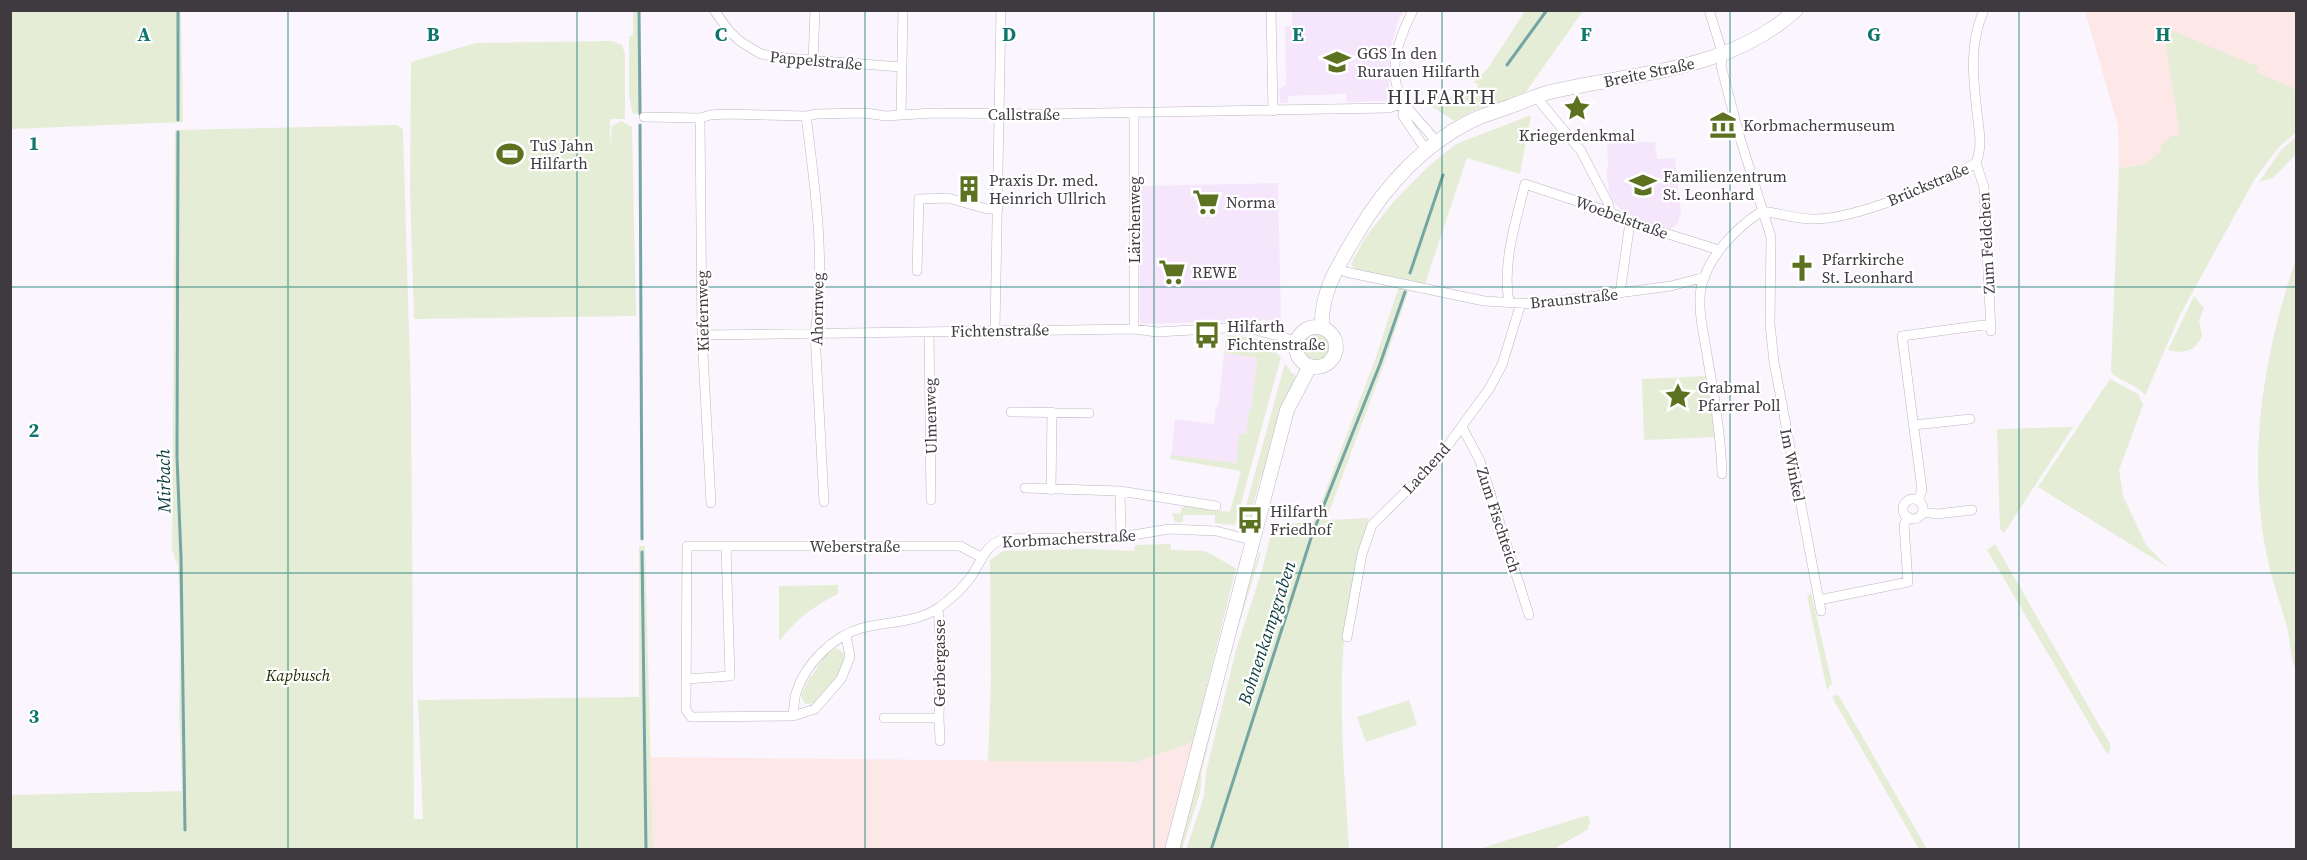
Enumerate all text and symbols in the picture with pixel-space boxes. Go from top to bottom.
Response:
text: A [137,20,151,48]
text: B [426,20,440,48]
text: C [715,20,727,48]
text: D [1002,20,1016,48]
text: E [1292,20,1304,48]
text: F [1580,20,1592,48]
text: G [1867,20,1881,48]
text: H [2155,20,2171,48]
place label: GGS In den Rurauen Hilfarth [1357,42,1480,82]
street label: Pappelstraße [769,45,863,75]
school or university icon: GGS In den Rurauen Hilfarth [1322,47,1352,77]
street label: Breite Straße [1602,52,1696,92]
district label: HILFARTH [1387,83,1497,111]
place icon: Kriegerdenkmal [1562,93,1592,123]
street label: Callstraße [988,103,1060,125]
museum icon: Korbmachermuseum [1708,110,1738,140]
place label: Korbmachermuseum [1743,114,1895,136]
place label: Kriegerdenkmal [1519,124,1635,146]
text: 1 [29,129,39,157]
place label: TuS Jahn Hilfarth [530,134,594,174]
sports icon: TuS Jahn Hilfarth [495,139,525,169]
street label: Brückstraße [1884,157,1972,211]
place label: Familienzentrum St. Leonhard [1663,165,1787,205]
place label: Praxis Dr. med. Heinrich Ullrich [989,169,1107,209]
school or university icon: Familienzentrum St. Leonhard [1628,170,1658,200]
building icon: Praxis Dr. med. Heinrich Ullrich [954,174,984,204]
street label: Lärchenweg [1123,176,1145,264]
supermarket icon: Norma [1191,187,1221,217]
street label: Woebelstraße [1572,190,1672,244]
place label: Norma [1226,191,1277,213]
street label: Zum Feldchen [1972,191,2000,294]
place label: Pfarrkirche St. Leonhard [1822,248,1913,288]
church icon: Pfarrkirche St. Leonhard [1787,253,1817,283]
supermarket icon: REWE [1157,257,1187,287]
place label: REWE [1192,261,1237,283]
street label: Kiefernweg [690,270,714,352]
street label: Ahornweg [805,272,829,346]
street label: Braunstraße [1529,282,1619,314]
place label: Hilfarth Fichtenstraße [1227,315,1326,355]
street label: Fichtenstraße [951,318,1049,342]
bus stop icon: Hilfarth Fichtenstraße [1192,320,1222,350]
place label: Grabmal Pfarrer Poll [1698,376,1781,416]
street label: Ulmenweg [918,378,942,454]
place icon: Grabmal Pfarrer Poll [1663,381,1693,411]
text: 2 [29,416,40,444]
street label: Im Winkel [1775,426,1811,504]
street label: Lachend [1397,438,1455,498]
water label: Mirbach [150,449,177,514]
street label: Zum Fischteich [1472,465,1526,576]
place label: Hilfarth Friedhof [1270,500,1333,540]
bus stop icon: Hilfarth Friedhof [1235,505,1265,535]
street label: Korbmacherstraße [1001,524,1137,552]
street label: Weberstraße [810,535,900,557]
water label: Bohnenkampgraben [1231,558,1302,709]
street label: Gerbergasse [928,619,950,707]
park label: Kapbusch [265,664,331,686]
text: 3 [29,702,40,730]

